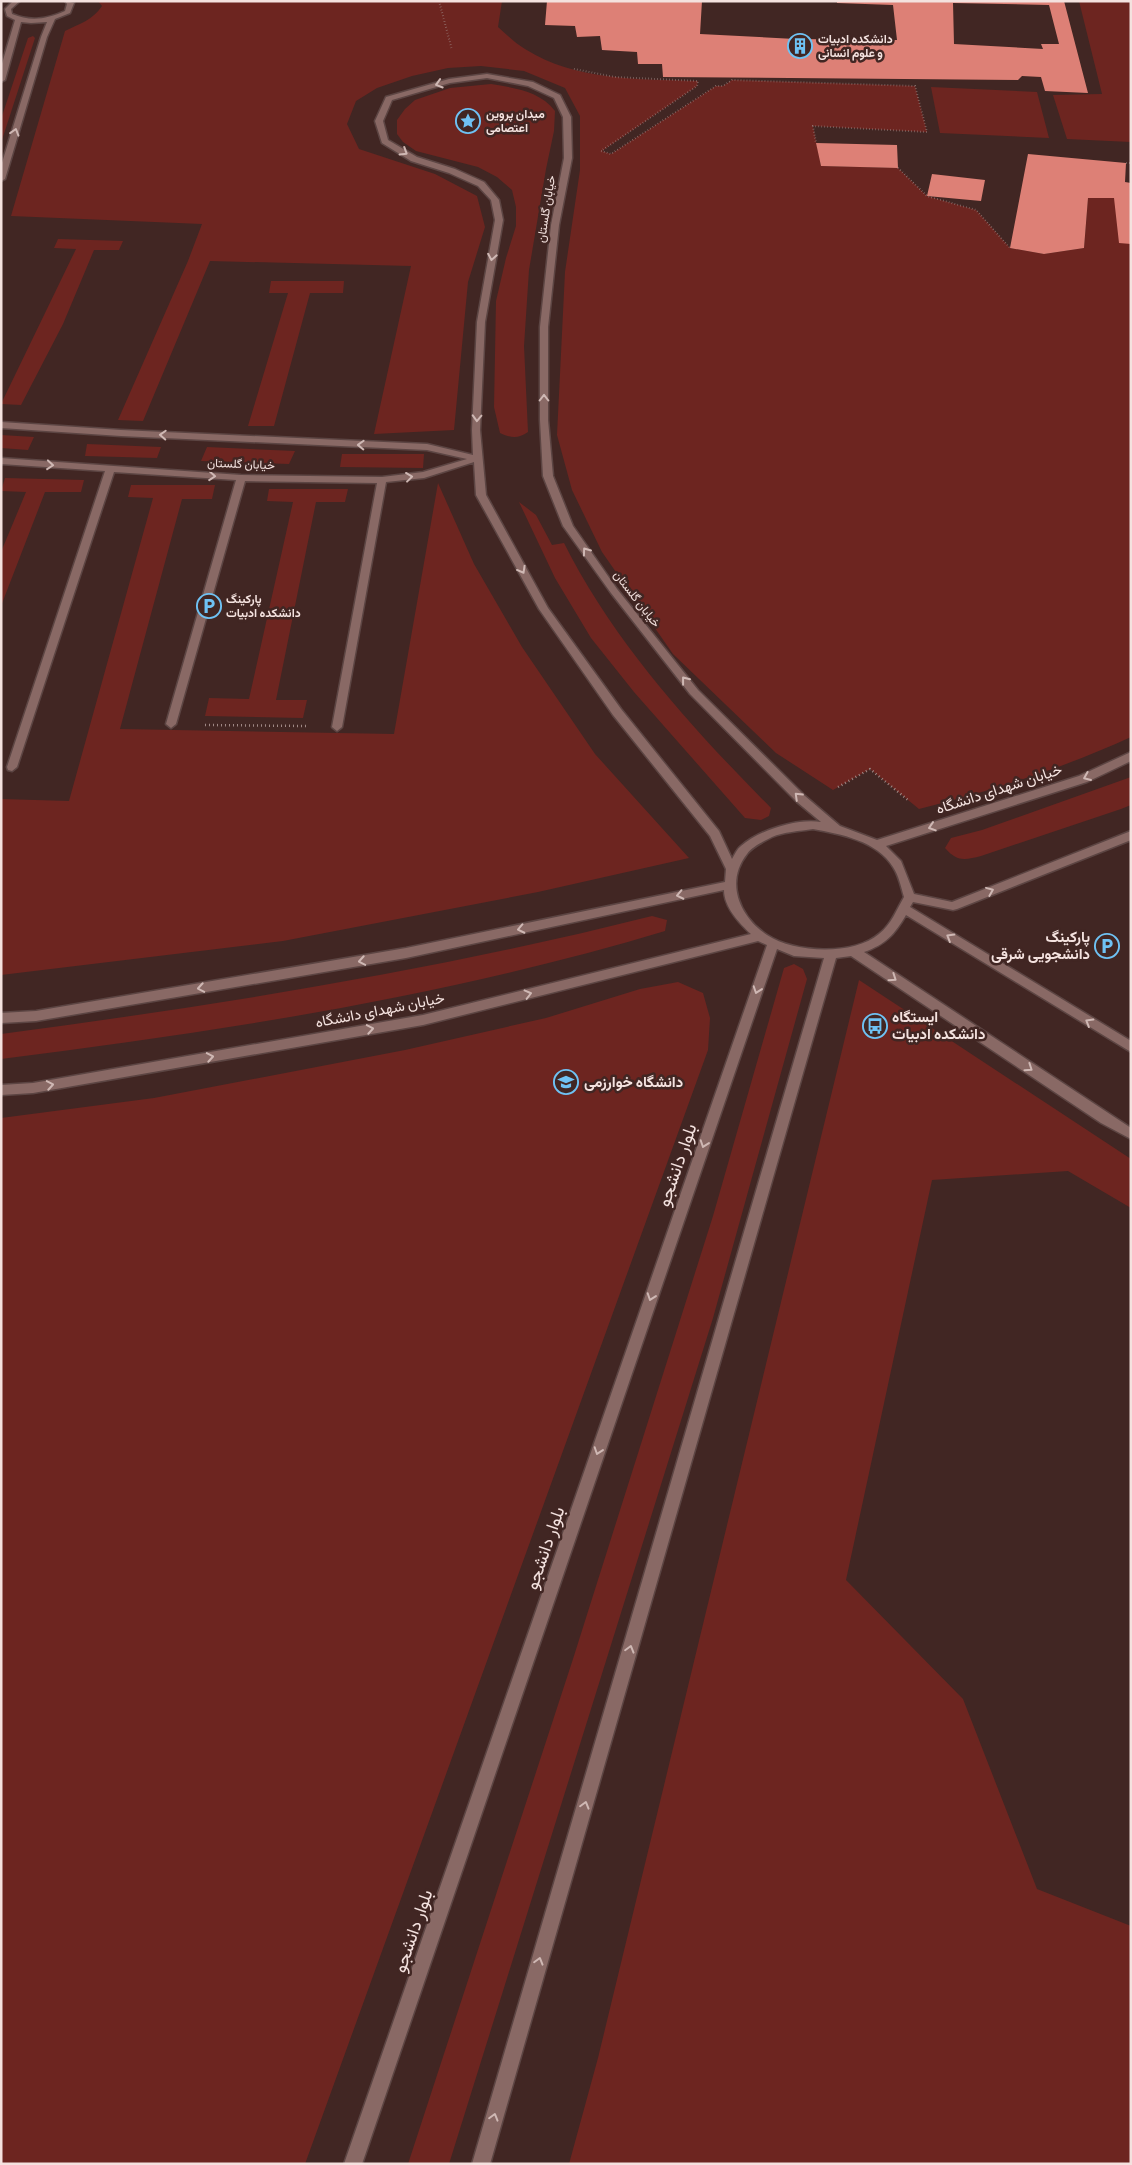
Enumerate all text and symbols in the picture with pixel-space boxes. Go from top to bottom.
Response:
place label: دانشکده ادبیات و علوم انسانی [818,30,893,61]
building icon: دانشکده ادبیات و علوم انسانی [787,33,813,59]
one-way arrow [435,78,443,88]
place label: میدان پروین اعتصامی [486,105,545,136]
place icon: میدان پروین اعتصامی [455,108,481,134]
one-way arrow [10,128,20,137]
one-way arrow [398,146,407,156]
street label: خیابان گلستان [532,174,559,244]
one-way arrow [488,252,498,261]
one-way arrow [539,394,549,402]
one-way arrow [472,414,482,422]
one-way arrow [159,430,167,441]
one-way arrow [356,439,364,450]
street label: خیابان گلستان [207,454,275,473]
one-way arrow [46,459,54,470]
one-way arrow [208,471,216,482]
one-way arrow [405,472,413,483]
one-way arrow [583,547,592,557]
one-way arrow [516,564,526,573]
street label: خیابان گلستان [610,567,665,631]
place label: پارکینگ دانشکده ادبیات [226,590,301,621]
parking icon: پارکینگ دانشکده ادبیات [196,593,222,619]
one-way arrow [682,677,690,686]
street label: خیابان شهدای دانشگاه [933,758,1065,819]
one-way arrow [1083,771,1092,781]
one-way arrow [795,793,804,802]
one-way arrow [928,822,937,832]
one-way arrow [985,887,994,897]
one-way arrow [675,889,684,900]
one-way arrow [517,923,525,934]
place label: پارکینگ دانشجویی شرقی [991,926,1090,964]
parking icon: پارکینگ دانشجویی شرقی [1094,933,1120,959]
one-way arrow [947,934,956,944]
one-way arrow [357,955,366,965]
one-way arrow [888,972,897,981]
one-way arrow [197,982,205,993]
one-way arrow [753,985,763,994]
street label: خیابان شهدای دانشگاه [313,987,446,1032]
one-way arrow [524,989,533,1000]
place label: ایستگاه دانشکده ادبیات [892,1006,985,1044]
bus stop icon: ایستگاه دانشکده ادبیات [862,1013,888,1039]
one-way arrow [1086,1018,1095,1028]
one-way arrow [365,1025,374,1035]
one-way arrow [205,1053,214,1063]
one-way arrow [1023,1062,1032,1071]
school or university icon: دانشگاه خوارزمی [553,1069,579,1095]
place label: دانشگاه خوارزمی [584,1071,683,1092]
one-way arrow [45,1081,54,1091]
street label: بلوار دانشجو [651,1120,701,1209]
one-way arrow [700,1139,710,1147]
one-way arrow [647,1293,657,1301]
one-way arrow [594,1446,604,1455]
street label: بلوار دانشجو [519,1503,569,1592]
one-way arrow [624,1645,634,1653]
one-way arrow [579,1801,589,1809]
street label: بلوار دانشجو [387,1886,437,1975]
one-way arrow [534,1957,544,1965]
one-way arrow [489,2113,499,2122]

